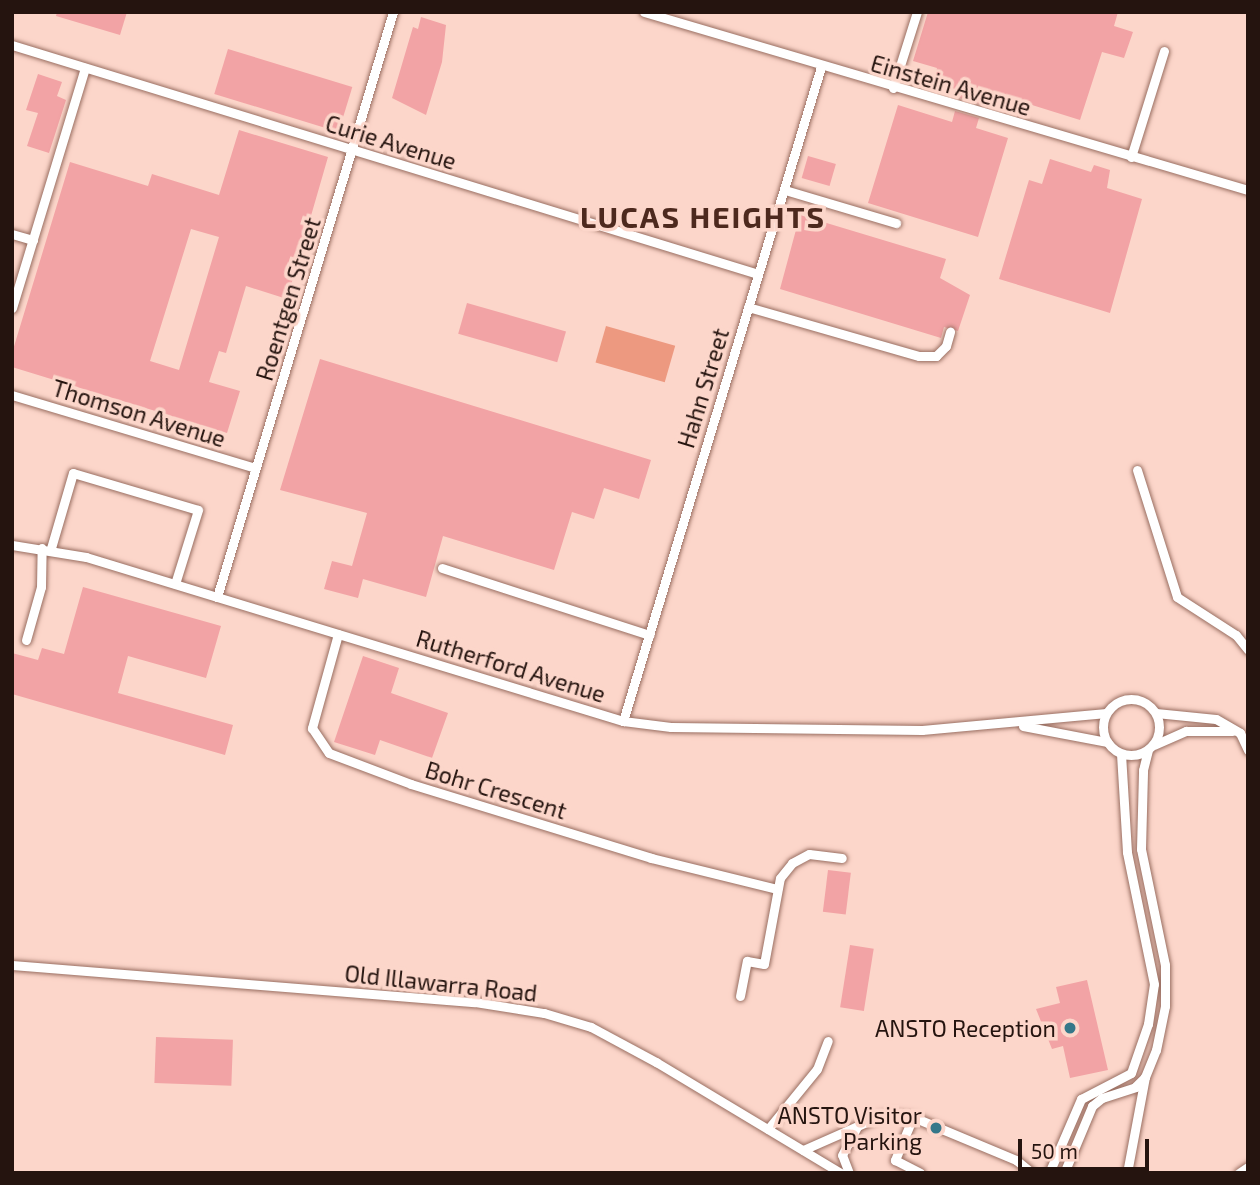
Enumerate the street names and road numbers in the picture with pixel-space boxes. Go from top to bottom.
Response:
street label: Einstein Avenue [867,49,1035,121]
street label: Curie Avenue [322,109,460,175]
street label: Roentgen Street [250,214,326,384]
street label: Hahn Street [672,325,734,451]
street label: Thomson Avenue [49,373,229,453]
street label: Rutherford Avenue [413,624,609,708]
street label: Bohr Crescent [422,755,570,825]
street label: Old Illawarra Road [343,959,539,1007]

